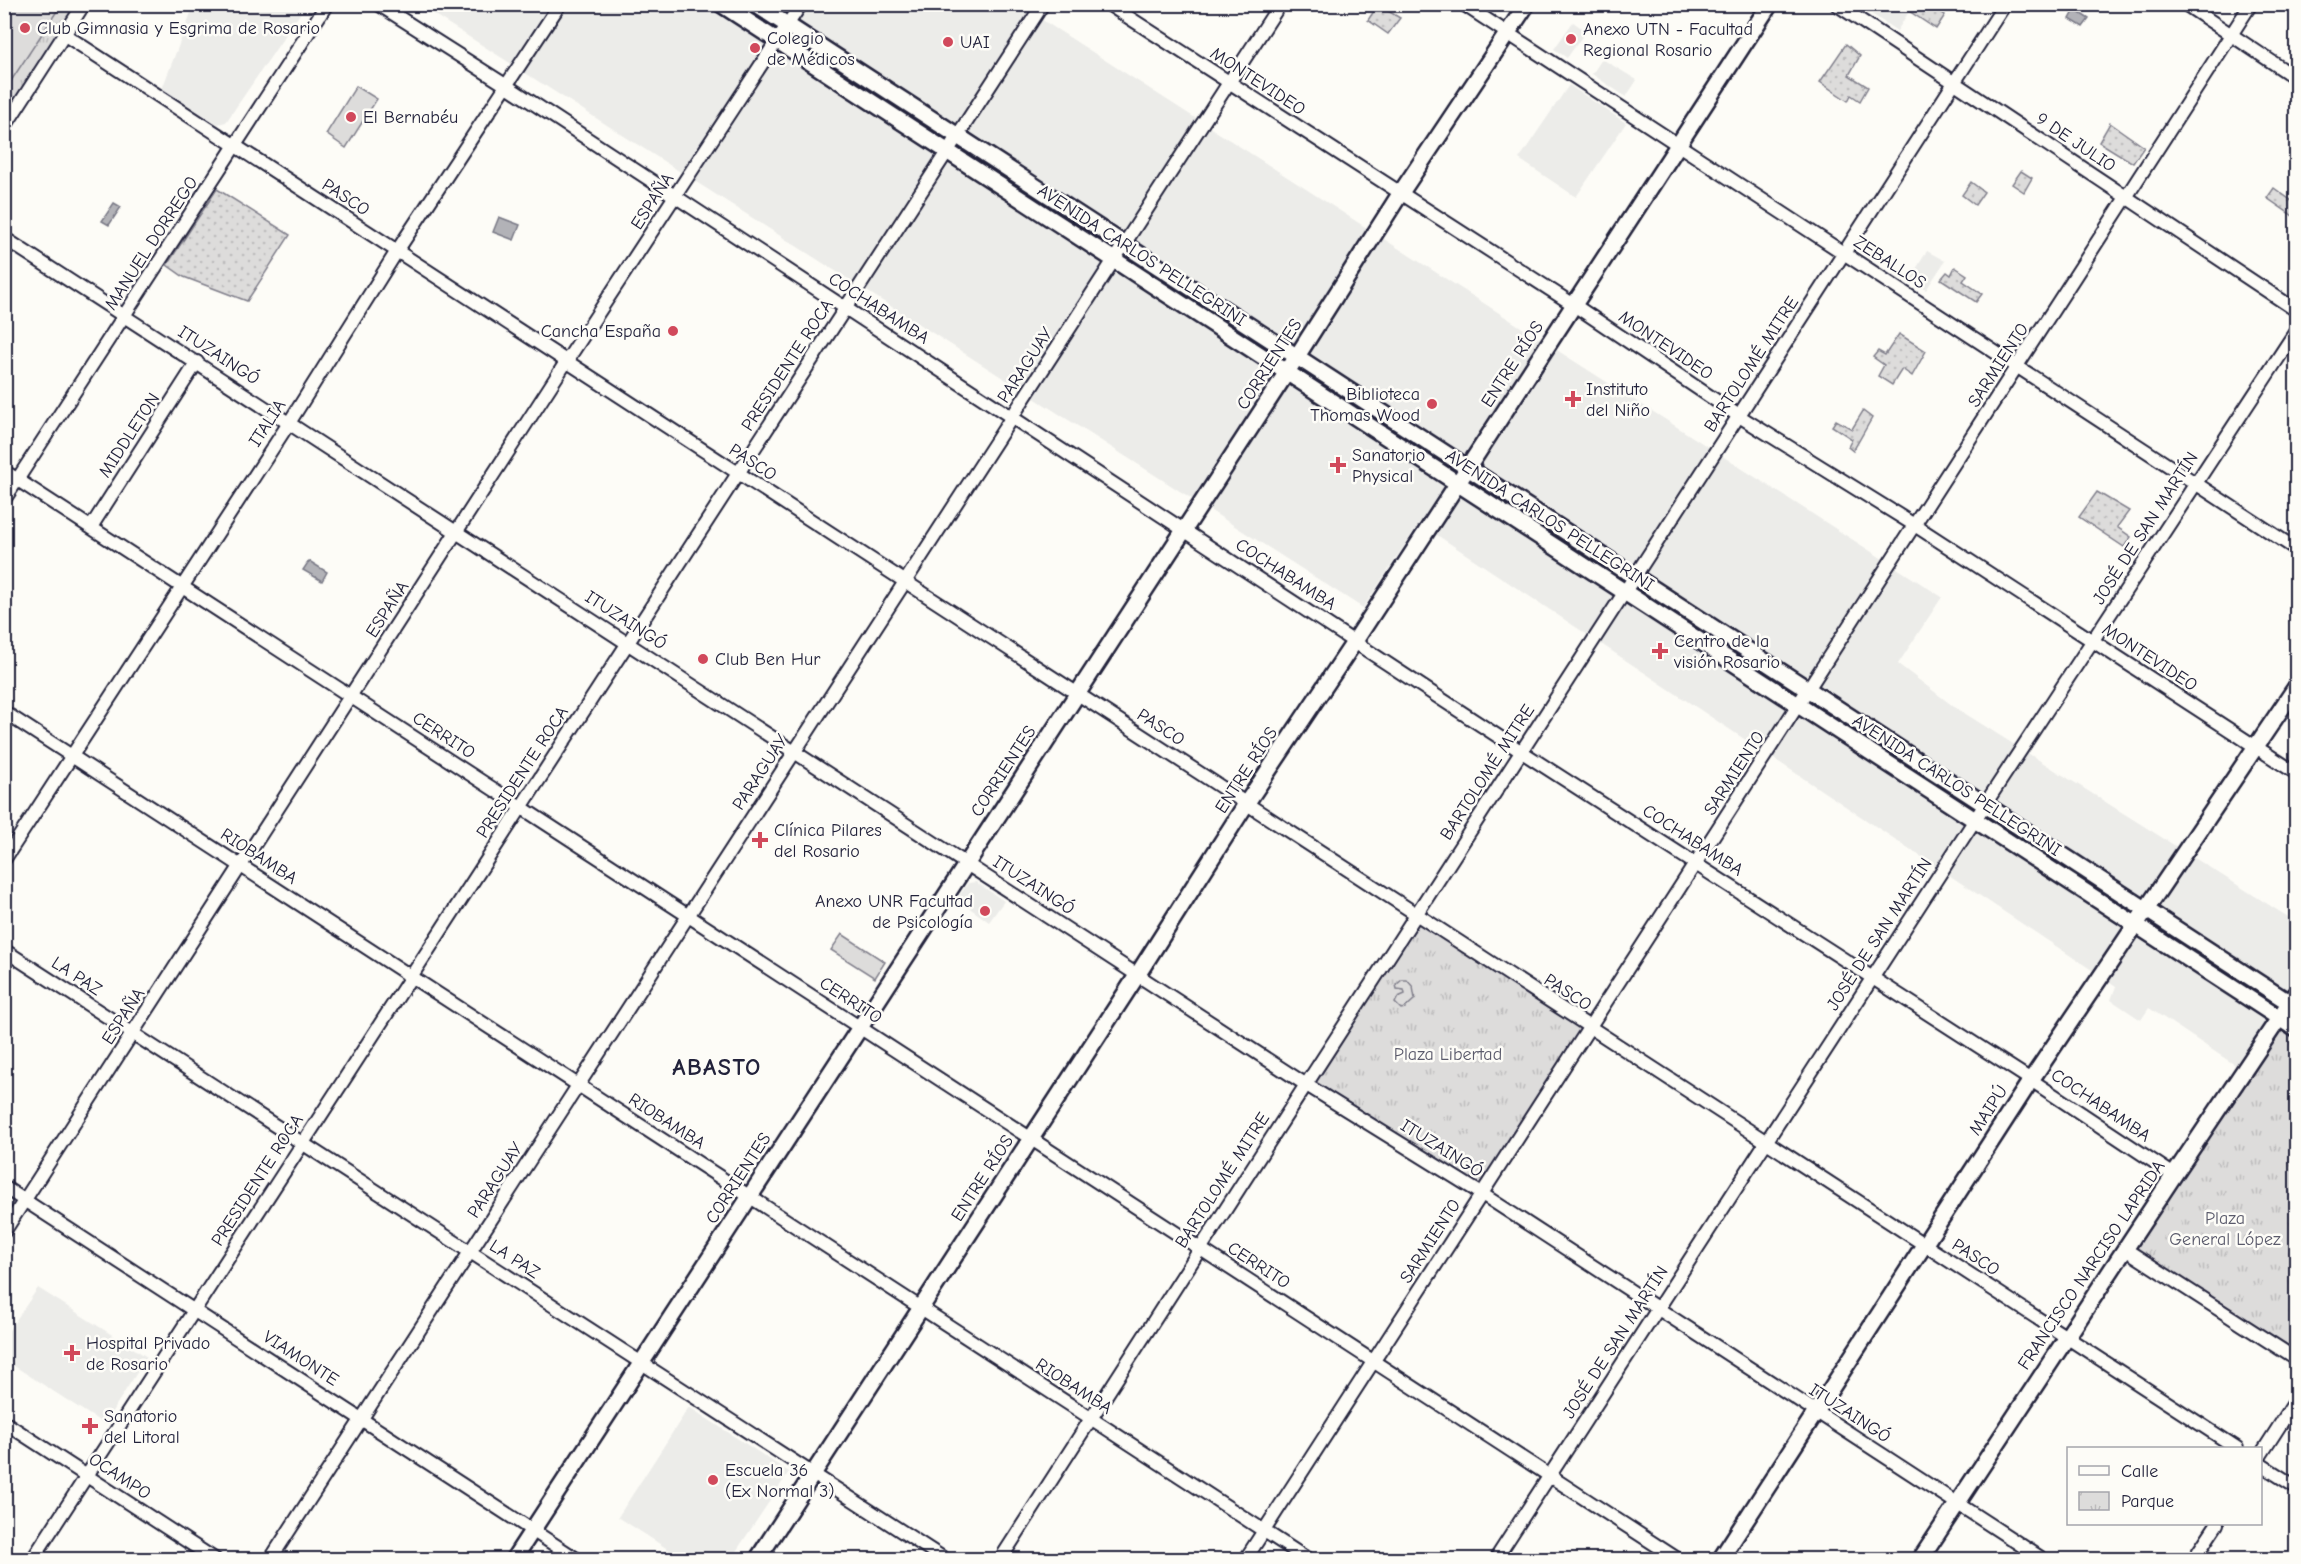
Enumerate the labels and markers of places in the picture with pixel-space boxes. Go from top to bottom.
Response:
place label: Club Gimnasia y Esgrima de Rosario [37,18,320,39]
place label: Anexo UTN - Facultad Regional Rosario [1583,19,1753,61]
marker: Club Gimnasia y Esgrima de Rosario [18,21,32,35]
place label: Colegio de Médicos [767,28,855,70]
place label: UAI [960,32,990,53]
marker: Anexo UTN - Facultad Regional Rosario [1564,32,1578,46]
marker: UAI [941,35,955,49]
marker: Colegio de Médicos [748,41,762,55]
place label: El Bernabéu [363,107,458,128]
marker: El Bernabéu [344,110,358,124]
place label: Cancha España [541,321,661,342]
marker: Cancha España [666,324,680,338]
place label: Instituto del Niño [1586,379,1650,421]
place label: Biblioteca Thomas Wood [1310,384,1420,426]
marker: Instituto del Niño [1564,390,1582,408]
marker: Biblioteca Thomas Wood [1425,397,1439,411]
place label: Sanatorio Physical [1352,445,1425,487]
marker: Sanatorio Physical [1329,456,1347,474]
place label: Centro de la visión Rosario [1673,631,1780,673]
marker: Centro de la visión Rosario [1651,642,1669,660]
place label: Club Ben Hur [715,649,821,670]
marker: Club Ben Hur [696,652,710,666]
place label: Clínica Pilares del Rosario [774,820,882,862]
marker: Clínica Pilares del Rosario [751,831,769,849]
place label: Anexo UNR Facultad de Psicología [815,891,973,933]
marker: Anexo UNR Facultad de Psicología [978,904,992,918]
place label: Hospital Privado de Rosario [86,1333,210,1375]
marker: Hospital Privado de Rosario [63,1344,81,1362]
place label: Sanatorio del Litoral [104,1406,180,1448]
marker: Sanatorio del Litoral [81,1417,99,1435]
place label: Escuela 36 (Ex Normal 3) [725,1460,835,1502]
marker: Escuela 36 (Ex Normal 3) [706,1473,720,1487]

